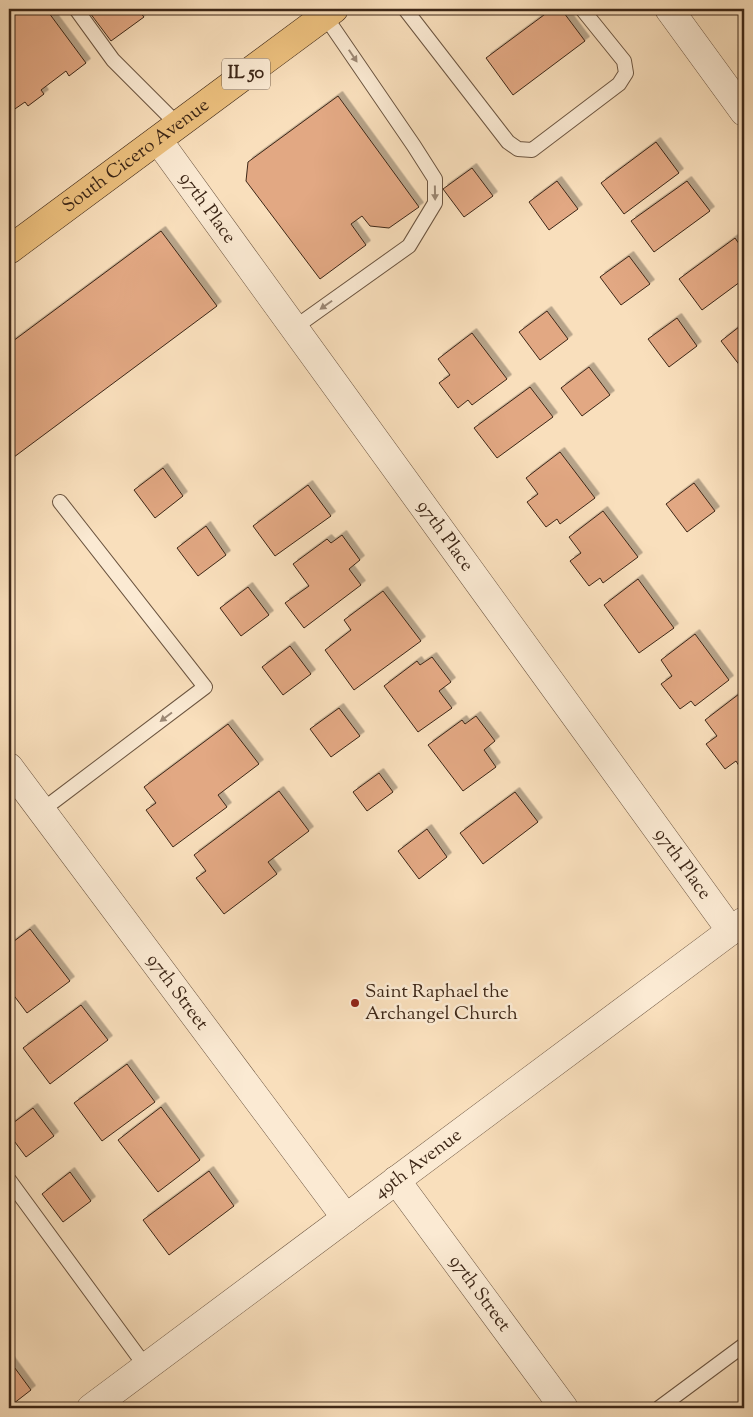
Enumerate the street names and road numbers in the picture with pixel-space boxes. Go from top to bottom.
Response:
road number: IL 50 [222,59,270,90]
street label: South Cicero Avenue [57,92,215,220]
street label: 97th Place [172,167,242,249]
street label: 97th Place [410,495,480,577]
street label: 97th Place [647,823,718,905]
street label: 97th Street [140,948,215,1036]
street label: 49th Avenue [368,1122,468,1206]
street label: 97th Street [442,1249,517,1338]

